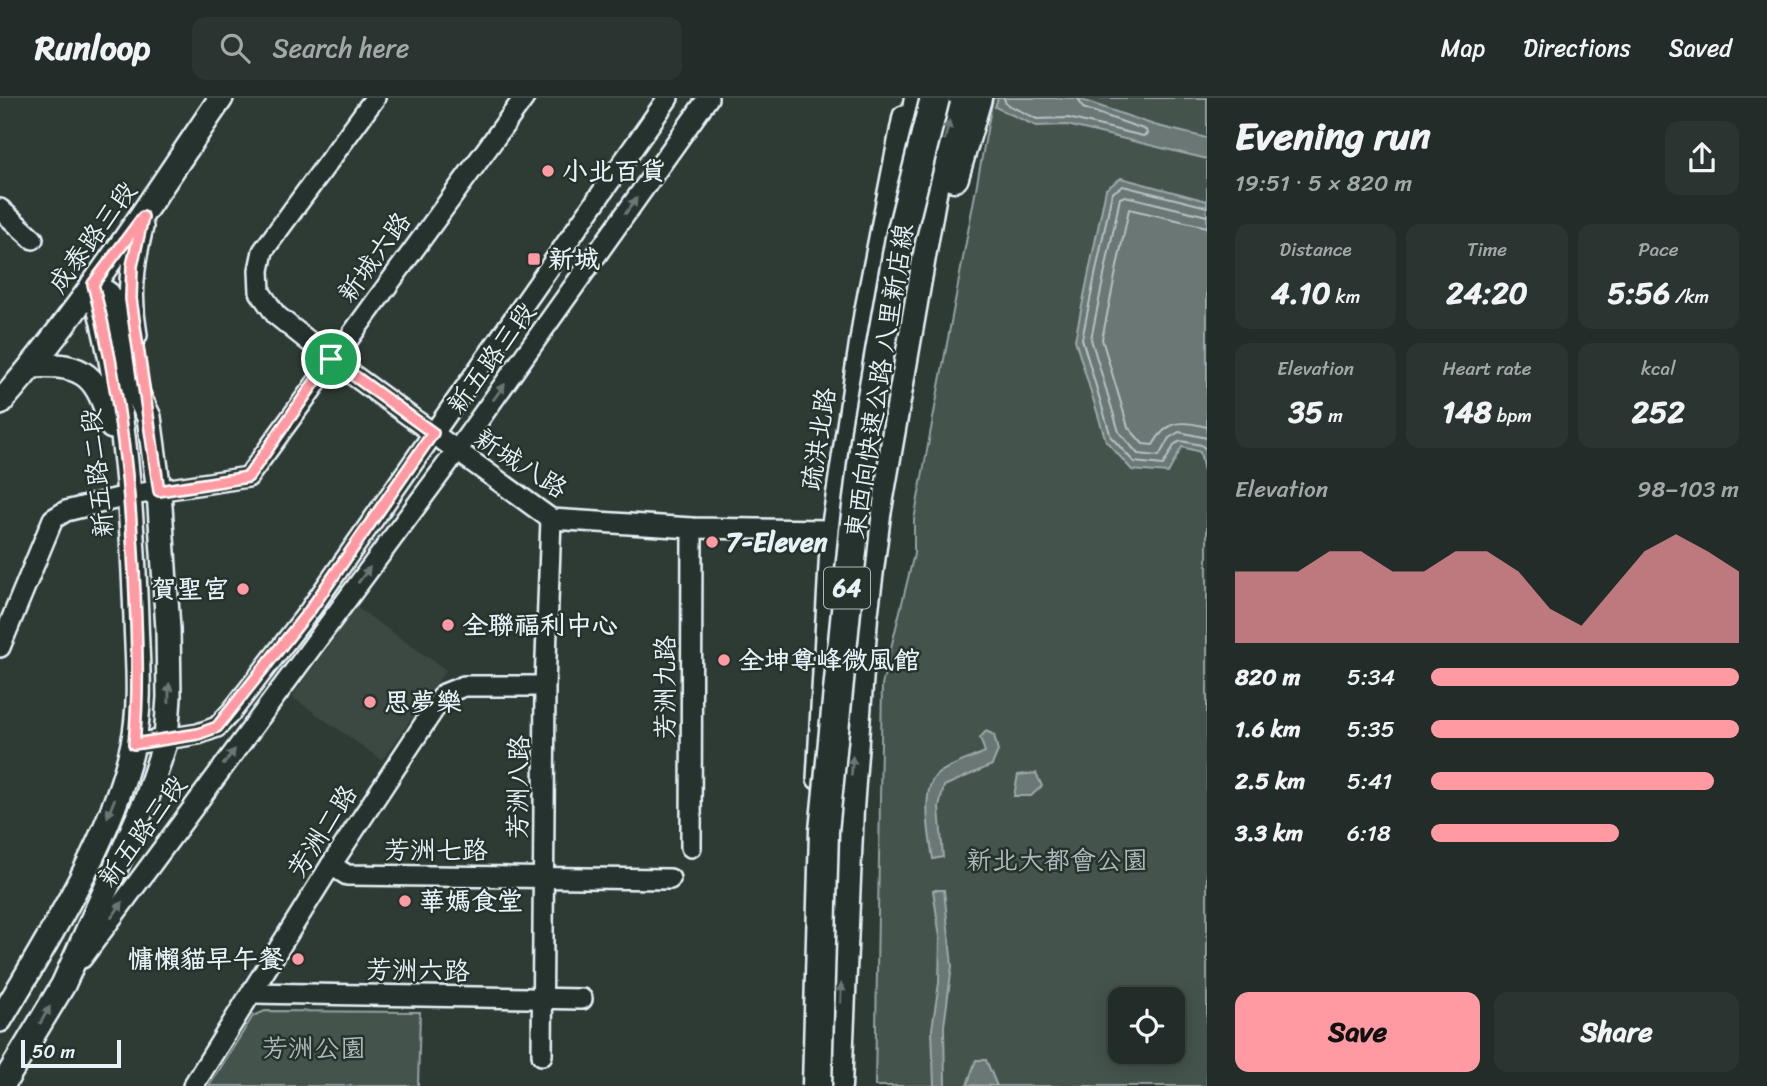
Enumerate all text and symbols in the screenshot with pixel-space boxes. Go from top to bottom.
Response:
search box [192,17,682,80]
text: Runloop [35,19,150,77]
text: Search here [272,25,409,71]
text: Map [1441,27,1485,69]
text: Directions [1523,27,1631,69]
text: Saved [1669,27,1732,69]
icon: search [216,29,254,67]
text: Evening run [1235,103,1431,170]
one-way arrow [942,119,953,141]
button: share [1665,121,1739,195]
place label: 小北百貨 [562,148,666,194]
marker: 小北百貨 [540,163,556,179]
text: 19:51 · 5 × 820 m [1235,163,1412,204]
street label: 成泰路三段 [35,171,149,303]
one-way arrow [624,197,638,216]
street label: 新城六路 [325,201,423,313]
street label: 東西向快速公路 八里新店線 [831,220,927,542]
text: Distance [1280,233,1352,266]
text: Time [1467,233,1507,266]
text: Pace [1638,233,1678,266]
place label: 新城 [548,236,600,282]
marker: 新城 [526,251,542,267]
text: 4.10 [1271,266,1331,320]
text: 24:20 [1446,266,1528,320]
text: 5:56 [1607,266,1670,320]
text: km [1331,280,1360,313]
text: /km [1670,280,1709,313]
street label: 新五路三段 [434,292,548,424]
pin [301,329,361,389]
icon: arrive [312,340,350,378]
text: Elevation [1277,352,1354,385]
text: Heart rate [1442,352,1532,385]
text: kcal [1641,352,1676,385]
one-way arrow [492,383,506,401]
street label: 疏洪北路 [787,384,849,494]
text: 35 [1288,385,1323,439]
text: 148 [1442,385,1492,439]
text: 252 [1632,385,1685,439]
text: m [1323,399,1343,432]
text: bpm [1492,399,1532,432]
street label: 新五路二段 [67,406,127,540]
street label: 新城八路 [465,415,577,511]
text: Elevation [1235,469,1328,510]
text: 98–103 m [1637,469,1739,510]
place label: 7-Eleven [726,519,829,565]
marker: 7-Eleven [704,534,720,550]
place label: 賀聖宮 [151,566,229,612]
one-way arrow [357,566,371,584]
road number: 64 [824,568,870,608]
marker: 賀聖宮 [235,581,251,597]
place label: 全聯福利中心 [462,602,618,648]
marker: 全聯福利中心 [440,617,456,633]
street label: 芳洲九路 [642,635,688,739]
place label: 全坤尊峰微風館 [738,637,920,683]
marker: 全坤尊峰微風館 [716,652,732,668]
text: 820 m [1235,657,1300,698]
text: 5:34 [1347,657,1395,698]
place label: 思夢樂 [384,679,462,725]
one-way arrow [163,682,175,704]
marker: 思夢樂 [362,694,378,710]
text: 1.6 km [1235,709,1301,750]
text: 5:35 [1347,709,1395,750]
street label: 芳洲八路 [494,735,542,839]
one-way arrow [221,749,236,767]
one-way arrow [847,755,858,777]
text: 2.5 km [1235,761,1305,802]
text: 5:41 [1347,761,1392,802]
street label: 新五路三段 [85,765,199,897]
street label: 芳洲二路 [274,775,370,887]
one-way arrow [106,798,117,819]
text: 3.3 km [1235,813,1303,854]
text: 6:18 [1347,813,1391,854]
street label: 芳洲七路 [384,827,488,873]
park label: 新北大都會公園 [966,837,1148,883]
place label: 華媽食堂 [419,878,523,924]
marker: 華媽食堂 [397,893,413,909]
one-way arrow [110,901,124,919]
place label: 慵懶貓早午餐 [128,936,284,982]
street label: 芳洲六路 [366,946,470,994]
marker: 慵懶貓早午餐 [290,951,306,967]
one-way arrow [836,982,847,1004]
map controls [1108,987,1185,1064]
button: locate [1108,987,1185,1064]
button: Save [1235,992,1480,1072]
button: Share [1494,992,1739,1072]
one-way arrow [39,1005,51,1024]
park label: 芳洲公園 [262,1025,366,1071]
text: 50 m [32,1035,75,1068]
scale bar [21,1037,121,1069]

